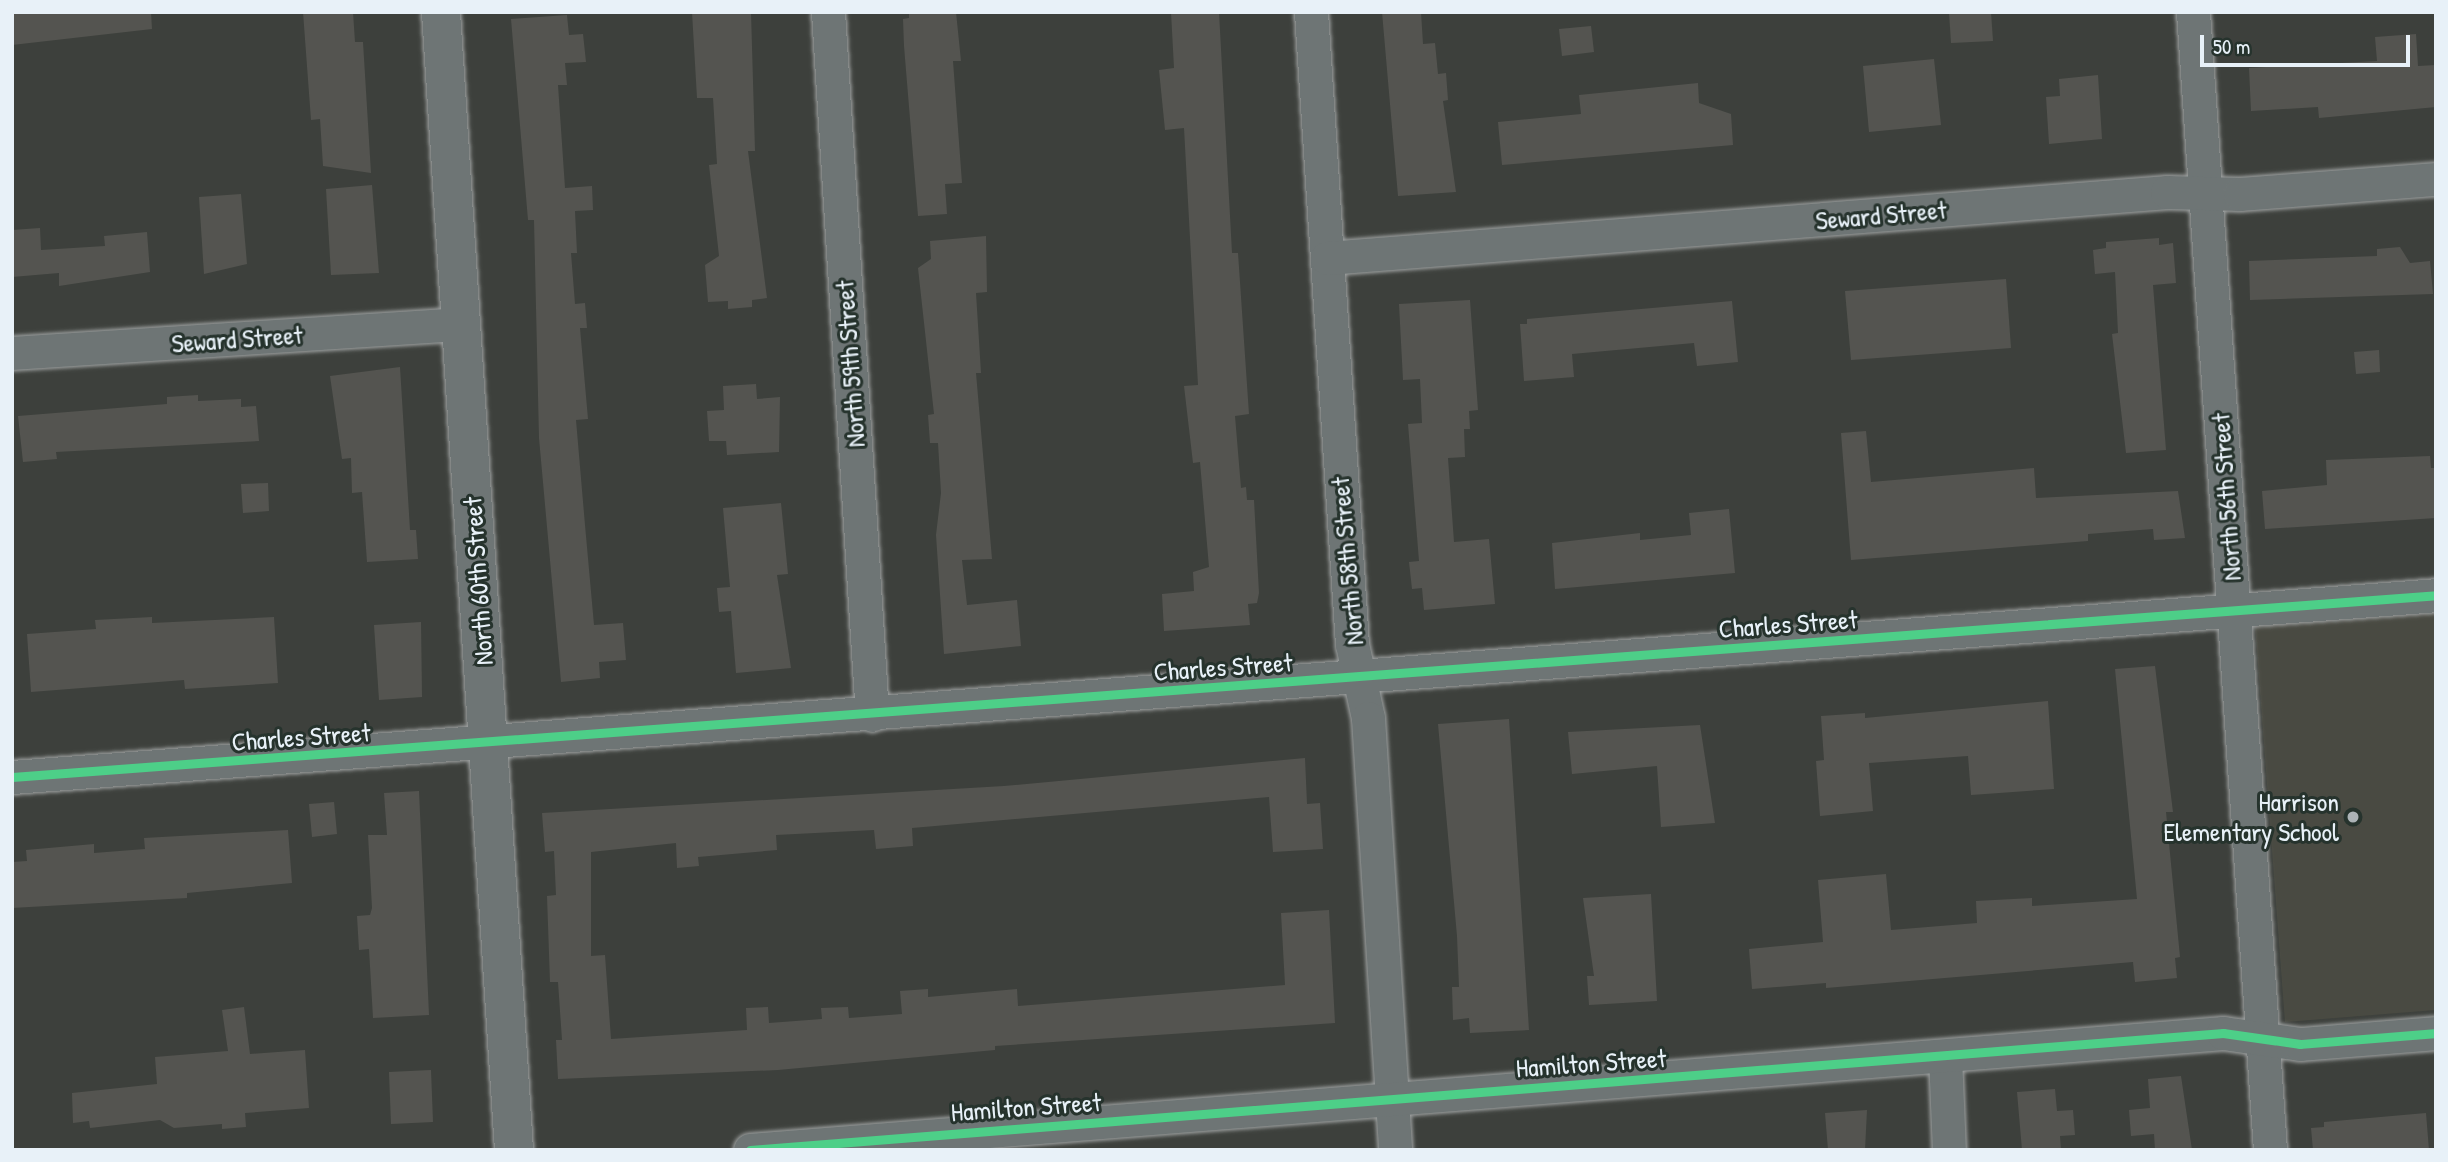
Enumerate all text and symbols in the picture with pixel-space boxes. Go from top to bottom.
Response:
scale bar [2203,21,2413,65]
text: 50 m [2213,32,2250,61]
street label: Seward Street [1814,194,1948,236]
street label: North 59th Street [829,280,871,448]
street label: Seward Street [170,319,304,359]
street label: North 56th Street [2205,412,2247,582]
street label: North 58th Street [1324,476,1370,646]
street label: North 60th Street [457,496,499,666]
street label: Charles Street [1718,604,1858,644]
street label: Charles Street [1153,647,1293,687]
street label: Charles Street [231,717,371,757]
place label: Harrison Elementary School [2164,786,2339,848]
marker: Harrison Elementary School [2345,809,2361,825]
street label: Hamilton Street [1515,1042,1667,1084]
street label: Hamilton Street [950,1086,1102,1128]

